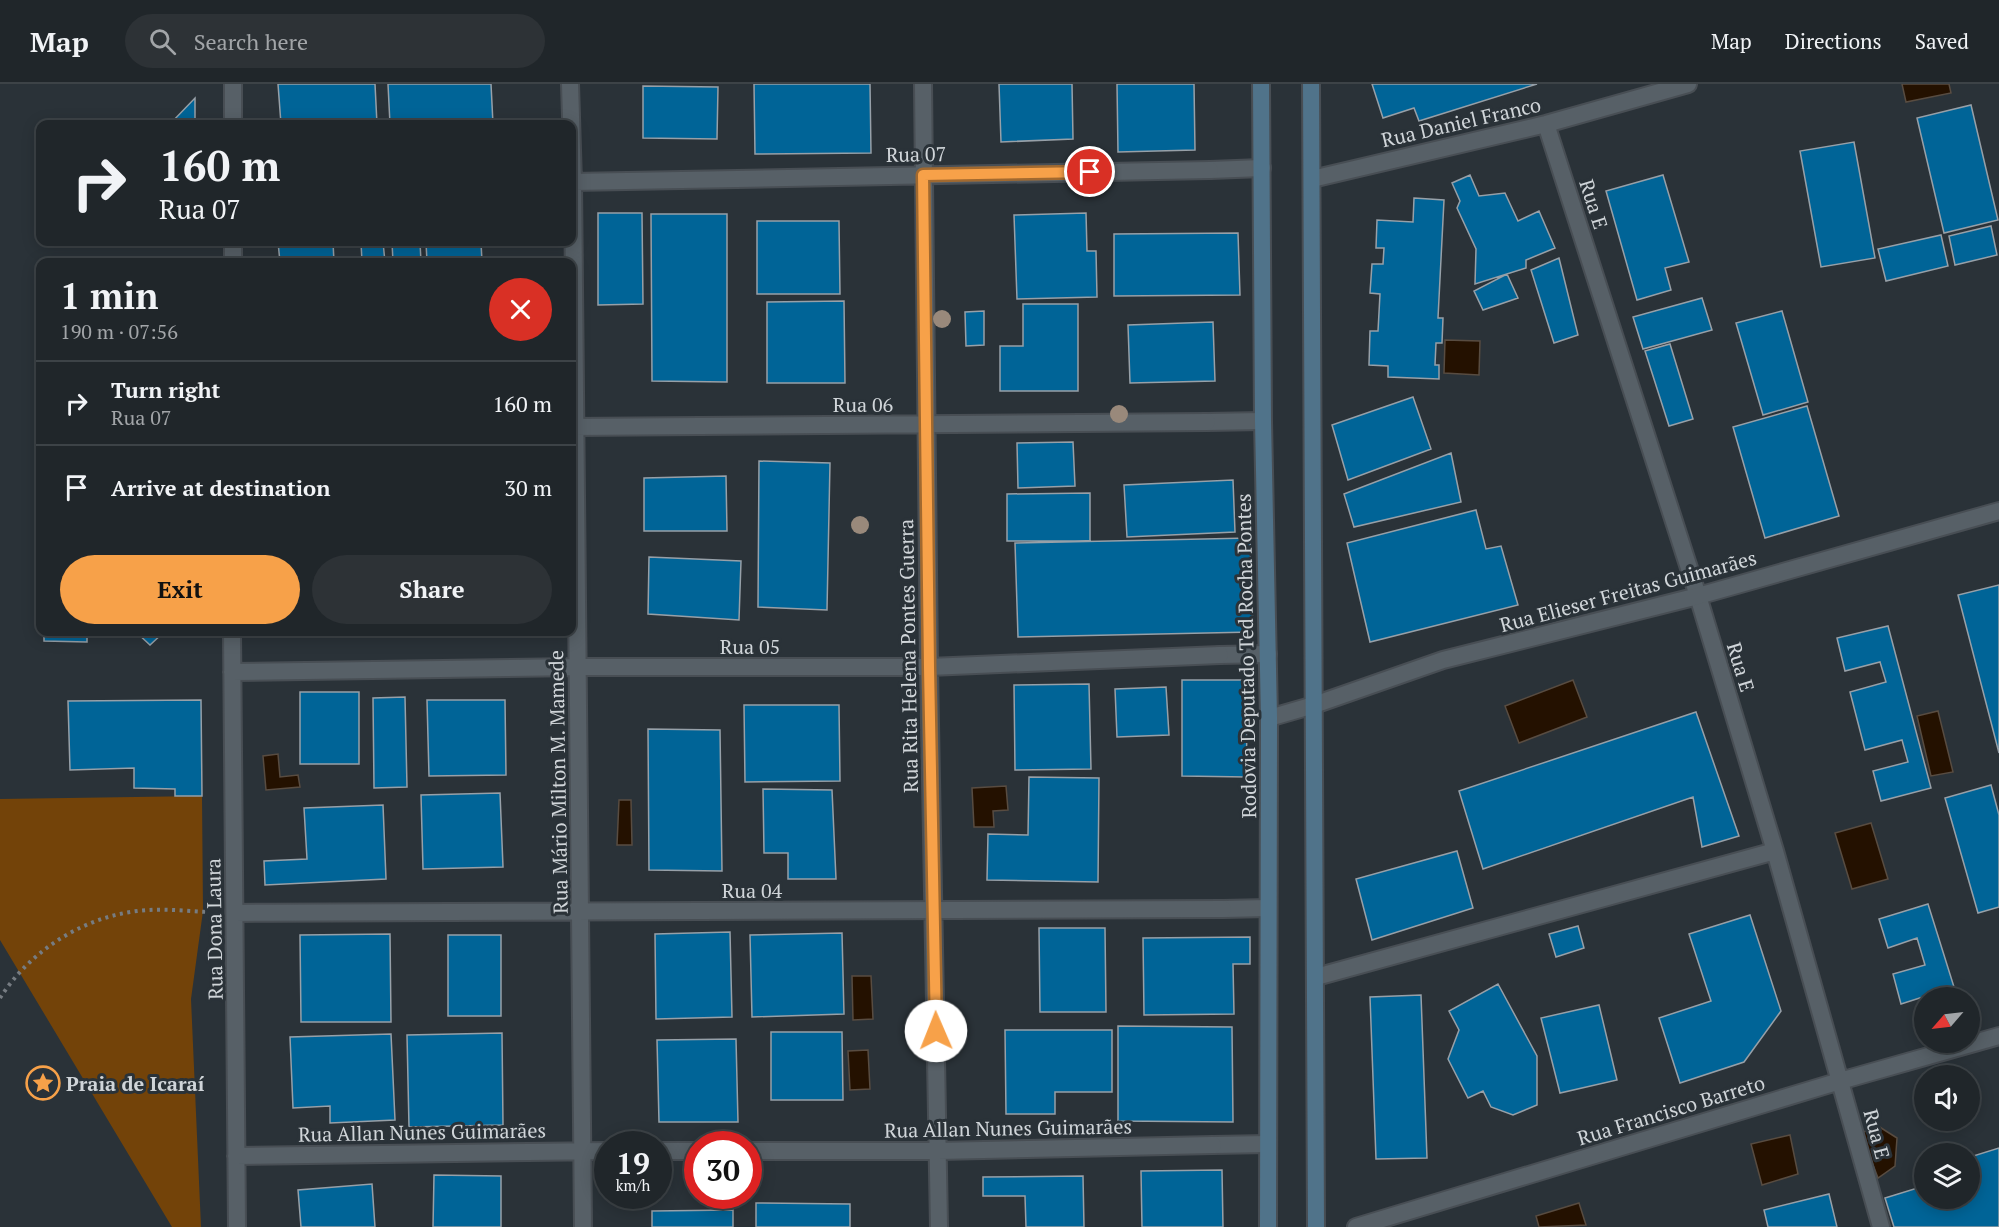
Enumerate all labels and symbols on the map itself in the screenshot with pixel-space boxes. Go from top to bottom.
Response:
street label: Rua Daniel Franco [1379,91,1543,153]
street label: Rua 07 [886,140,946,168]
pin [1064,146,1115,197]
street label: Rua E [1573,176,1615,232]
street label: Rua 06 [833,391,894,418]
street label: Rodovia Deputado Ted Rocha Pontes [1230,493,1262,819]
street label: Rua Rita Helena Pontes Guerra [892,519,924,793]
street label: Rua Elieser Freitas Guimarães [1497,544,1759,638]
street label: Rua 05 [720,633,780,660]
street label: Rua E [1721,639,1761,695]
street label: Rua Mário Milton M. Mamede [542,650,574,914]
street label: Rua Dona Laura [199,858,229,1000]
street label: Rua 04 [722,877,783,904]
north arrow [1914,987,1980,1053]
position arrow [904,999,968,1063]
place icon: Praia de Icaraí [25,1065,61,1101]
street label: Rua Francisco Barreto [1574,1069,1768,1151]
place label: Praia de Icaraí [66,1070,205,1097]
street label: Rua E [1857,1106,1897,1162]
street label: Rua Allan Nunes Guimarães [884,1112,1132,1144]
street label: Rua Allan Nunes Guimarães [298,1116,546,1148]
speed limit sign: 30 [684,1131,762,1209]

